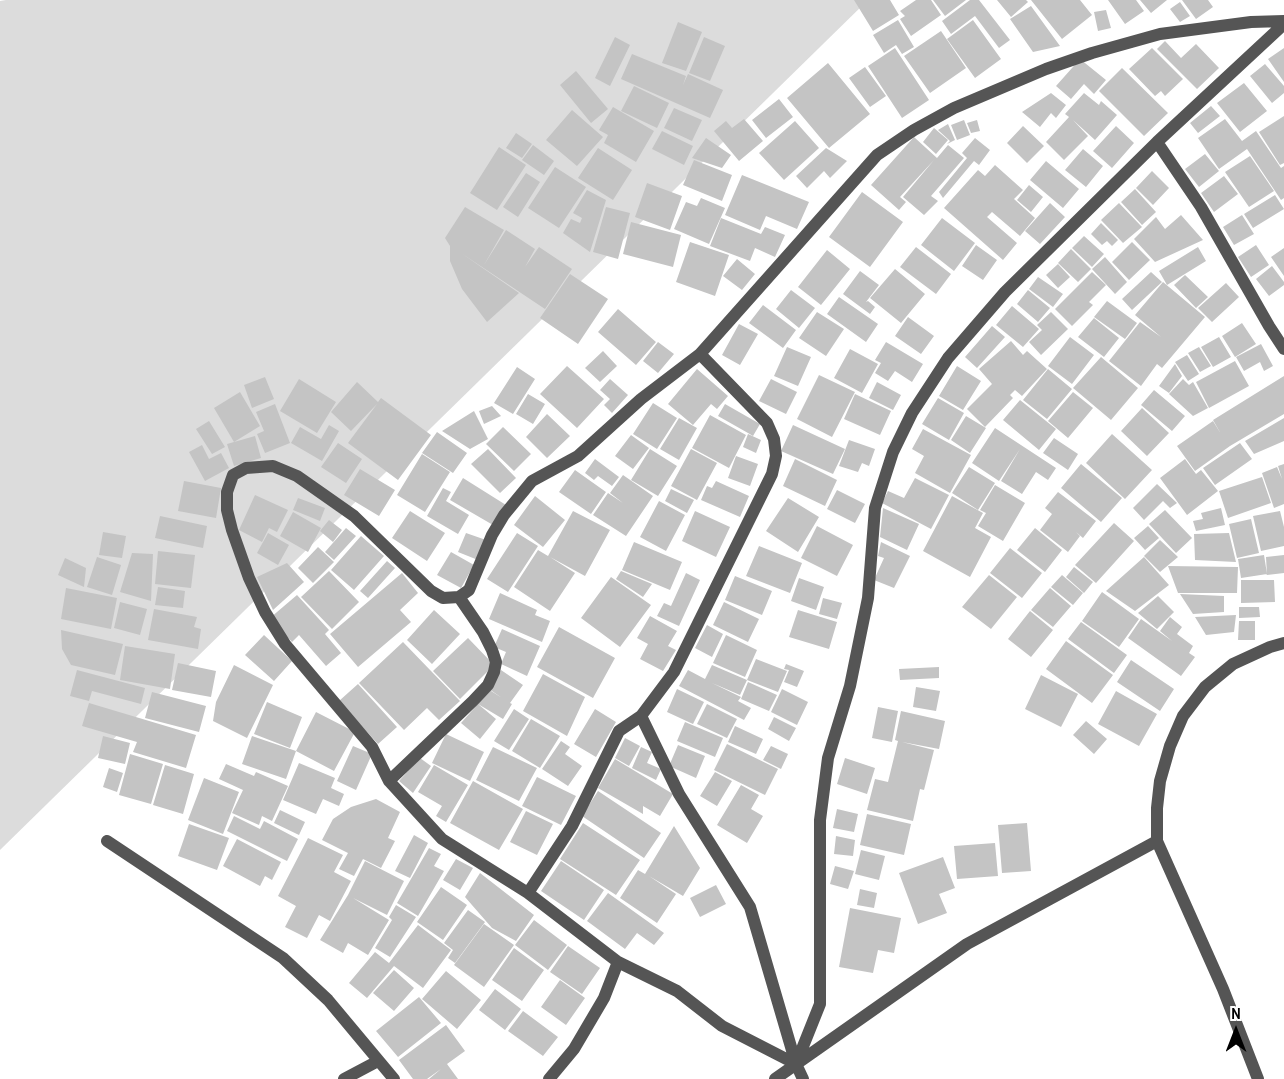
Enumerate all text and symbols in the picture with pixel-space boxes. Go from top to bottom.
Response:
north arrow [1206,1001,1266,1061]
text: N [1231,1002,1241,1024]

